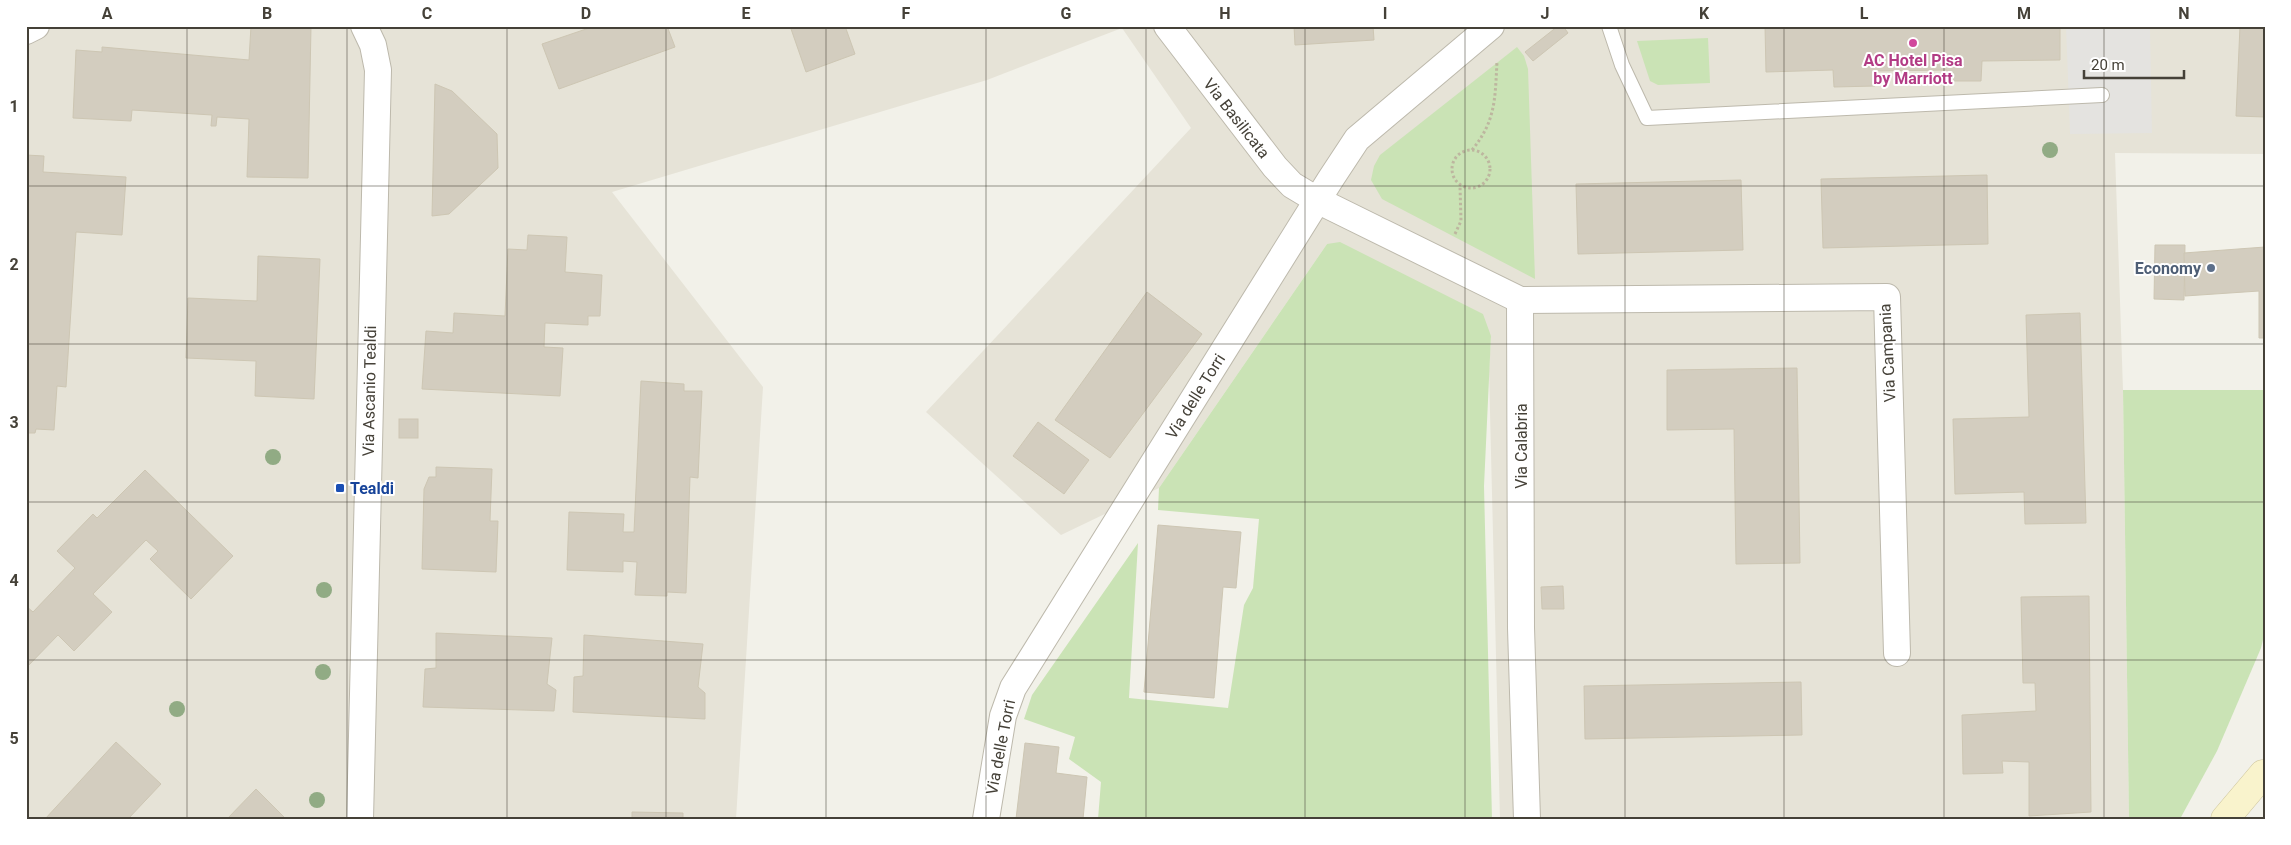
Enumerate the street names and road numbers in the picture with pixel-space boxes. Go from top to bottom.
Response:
street label: Via Basilicata [1199,74,1274,162]
street label: Via Campania [1875,303,1900,403]
street label: Via Ascanio Tealdi [359,325,380,457]
street label: Via delle Torri [1162,350,1229,442]
street label: Via Calabria [1512,403,1531,489]
street label: Via delle Torri [982,698,1019,796]

